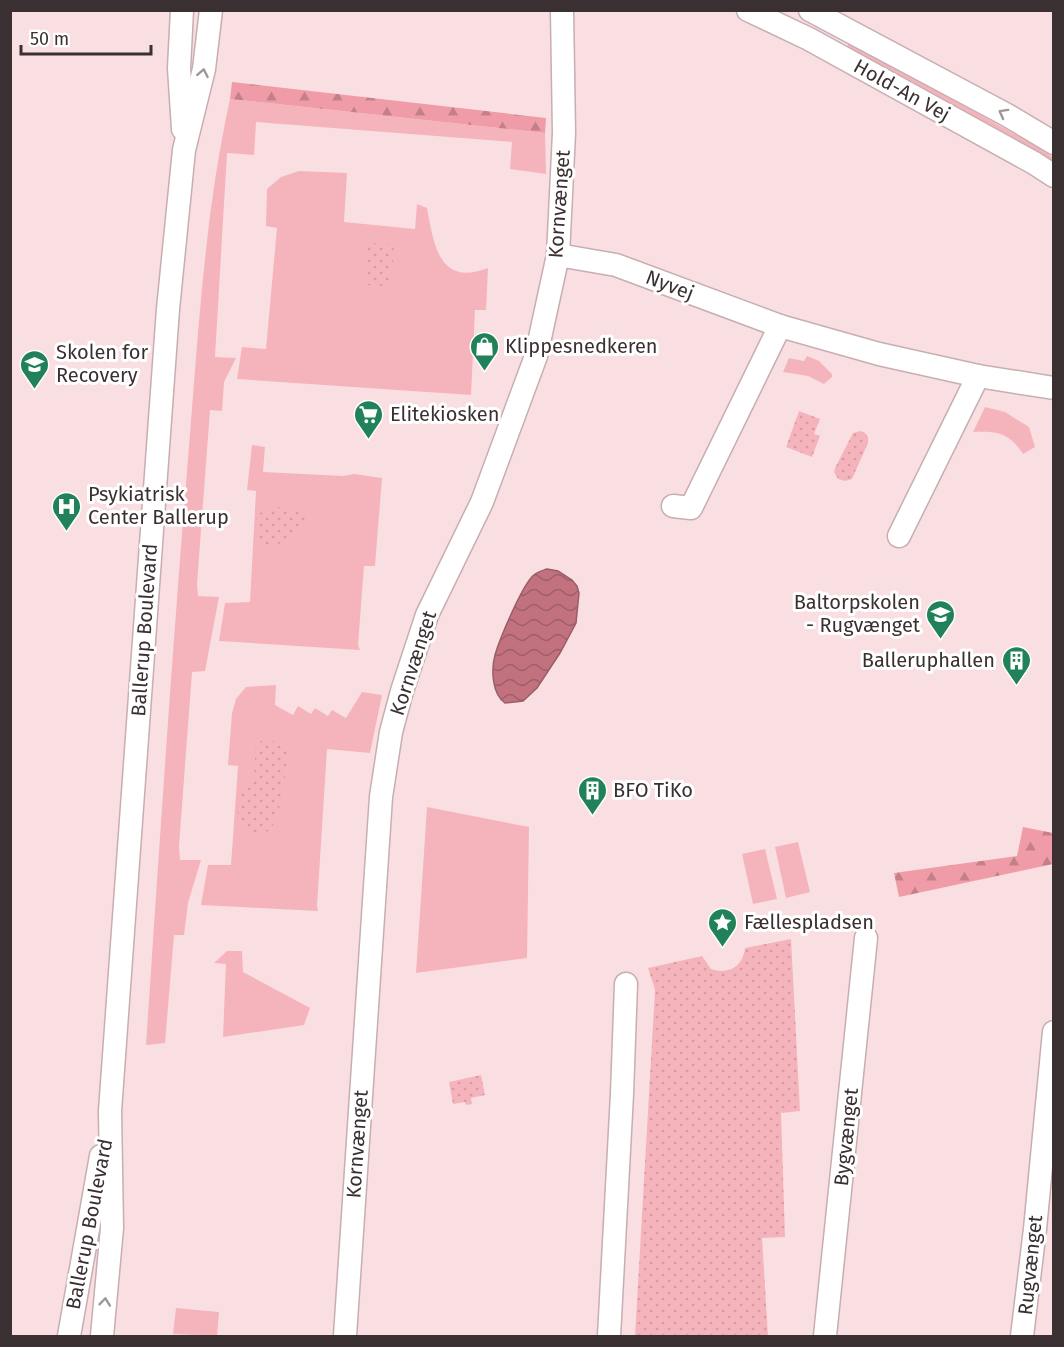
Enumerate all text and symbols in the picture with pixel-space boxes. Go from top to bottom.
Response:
scale bar [21,18,152,56]
text: 50 m [30,28,69,50]
street label: Hold-An Vej [850,54,954,126]
one-way arrow [196,68,209,78]
one-way arrow [999,109,1010,120]
street label: Kornvænget [543,148,575,259]
street label: Nyvej [642,265,698,305]
shop icon: Klippesnedkeren [468,330,500,372]
place label: Klippesnedkeren [505,334,658,358]
place label: Skolen for Recovery [56,340,148,387]
school or university icon: Skolen for Recovery [19,348,51,390]
supermarket icon: Elitekiosken [353,398,385,440]
place label: Elitekiosken [390,402,499,426]
place label: Psykiatrisk Center Ballerup [88,482,229,529]
hospital icon: Psykiatrisk Center Ballerup [51,490,83,532]
street label: Ballerup Boulevard [126,543,162,717]
place label: Baltorpskolen - Rugvænget [794,590,921,637]
school or university icon: Baltorpskolen - Rugvænget [925,598,957,640]
street label: Kornvænget [385,607,441,718]
building icon: Balleruphallen [1000,644,1032,686]
place label: Balleruphallen [862,648,995,672]
building icon: BFO TiKo [576,774,608,816]
place label: BFO TiKo [613,778,693,802]
place icon: Fællespladsen [707,906,739,948]
place label: Fællespladsen [744,910,874,934]
street label: Bygvænget [829,1086,863,1187]
street label: Kornvænget [341,1088,373,1199]
street label: Ballerup Boulevard [61,1137,117,1311]
street label: Rugvænget [1013,1213,1047,1316]
one-way arrow [98,1298,111,1307]

